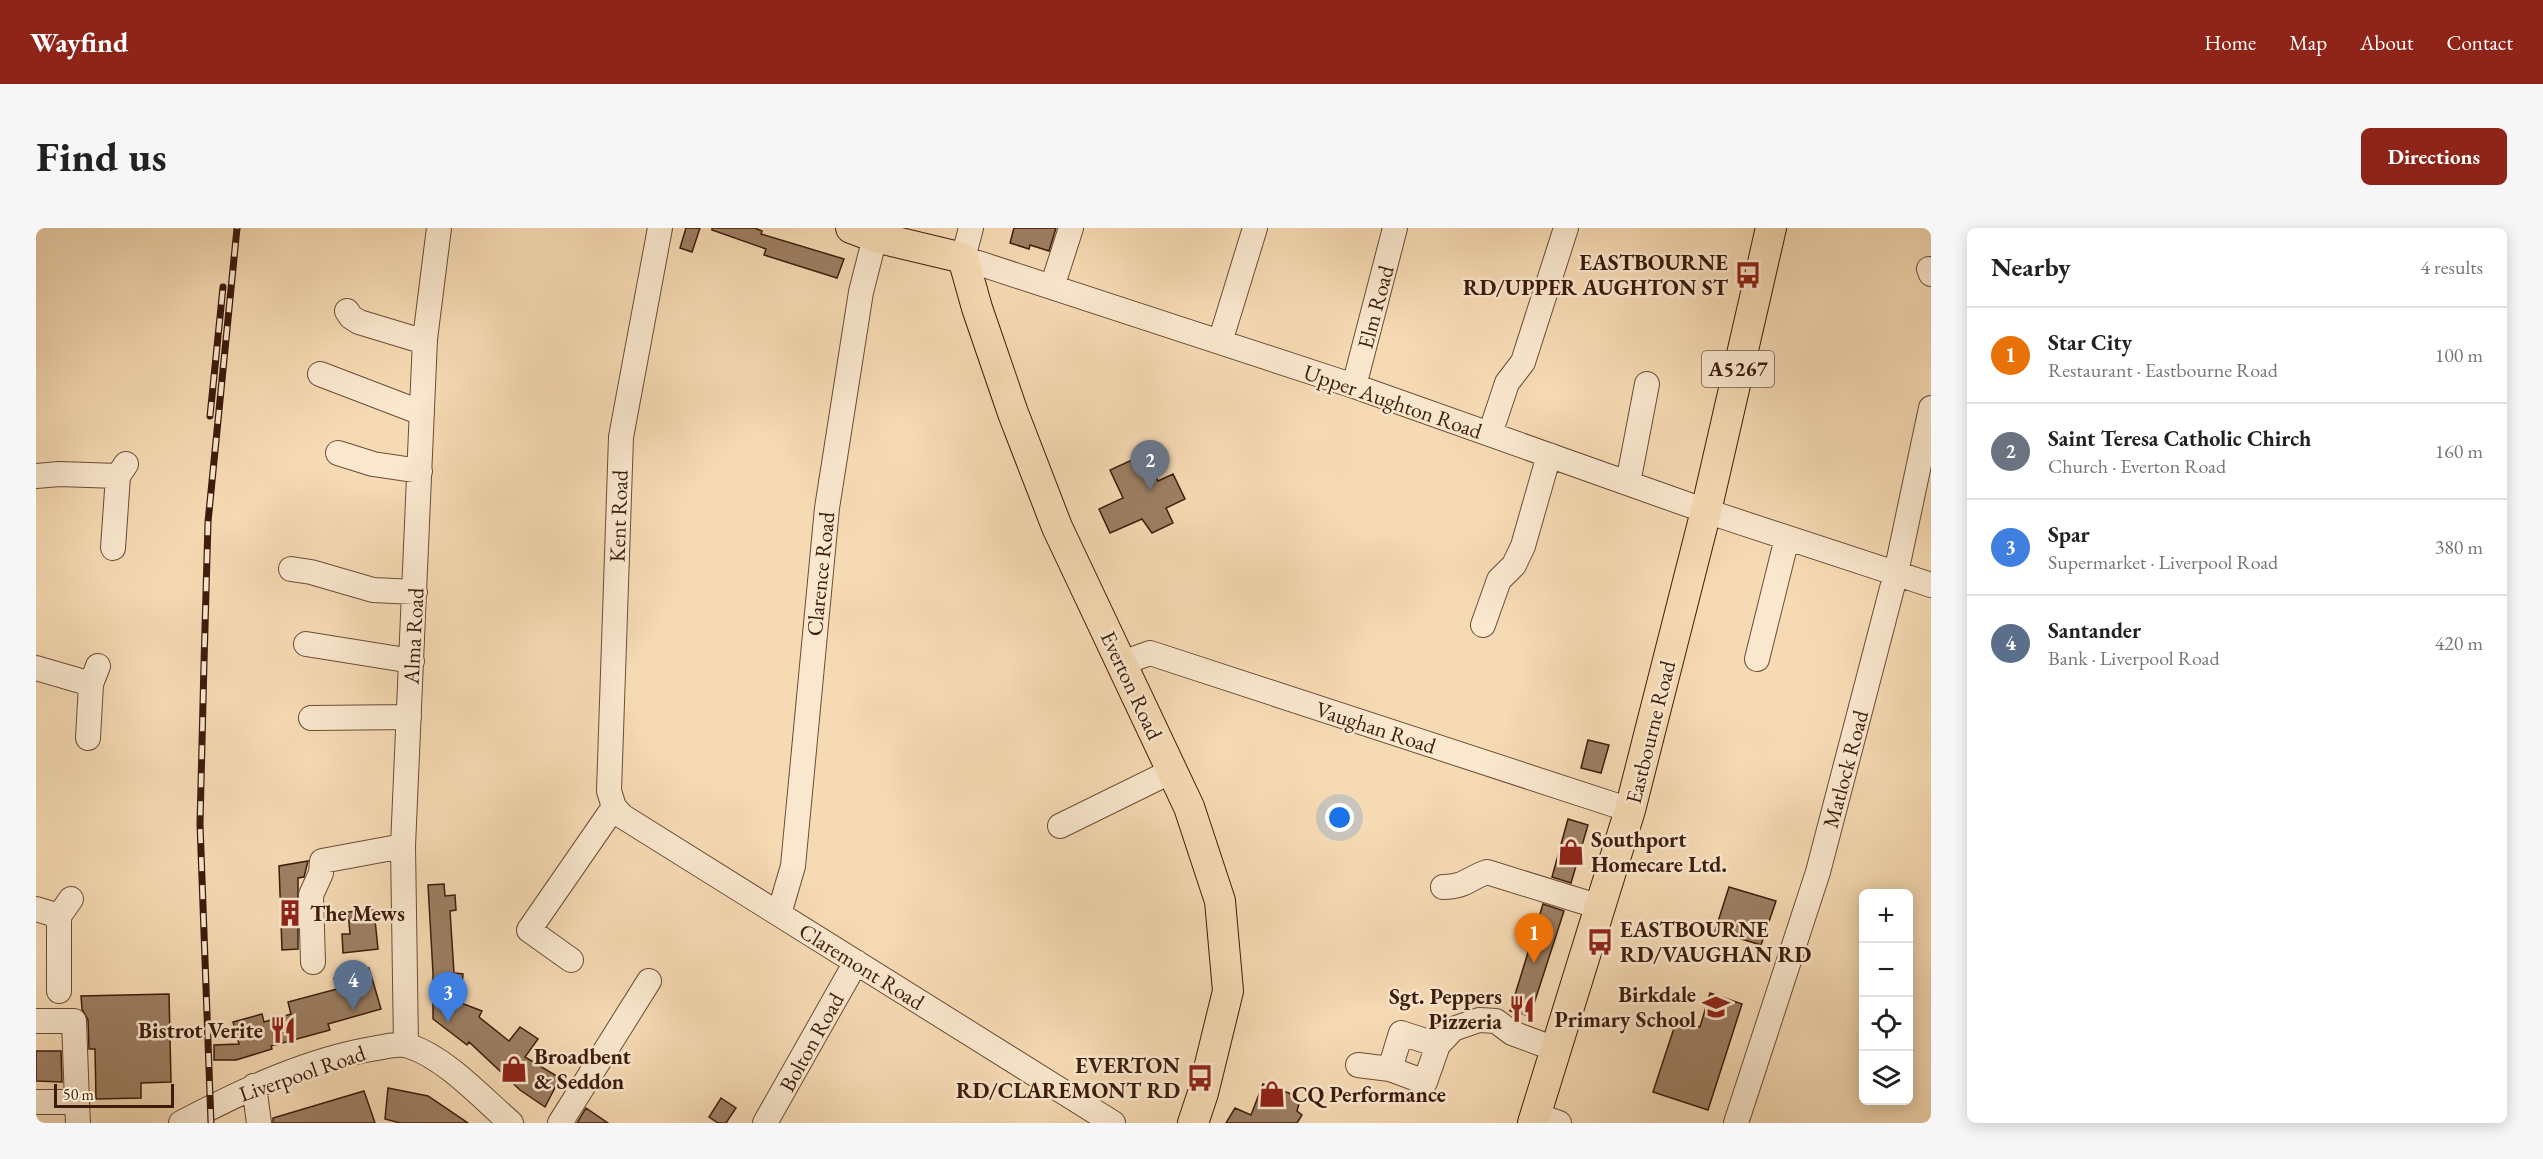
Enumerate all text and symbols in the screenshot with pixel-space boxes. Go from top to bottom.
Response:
text: Wayfind [30,24,128,60]
text: Home [2204,29,2256,56]
text: Map [2289,29,2327,56]
text: About [2360,29,2413,56]
text: Contact [2446,29,2513,56]
button: Directions [2361,128,2507,185]
text: Find us [36,129,167,184]
place label: EASTBOURNE RD/UPPER AUGHTON ST [1463,248,1729,302]
text: Nearby [1991,250,2071,284]
text: 4 results [2420,254,2483,280]
bus stop icon: EASTBOURNE RD/UPPER AUGHTON ST [1733,260,1763,290]
street label: Elm Road [1350,261,1401,352]
text: Star City [2048,328,2132,357]
text: 1 [2005,342,2016,368]
text: 100 m [2435,342,2483,368]
road number: A5267 [1702,351,1774,387]
street label: Upper Aughton Road [1300,357,1487,446]
text: Restaurant · Eastbourne Road [2048,357,2278,383]
text: Saint Teresa Catholic Chirch [2048,424,2311,453]
text: 2 [2005,438,2016,464]
text: 160 m [2435,438,2483,464]
pin: 2 [1130,440,1170,490]
text: Church · Everton Road [2048,453,2226,479]
street label: Kent Road [602,468,635,563]
street label: Clarence Road [800,510,842,638]
text: Spar [2048,520,2090,549]
text: 3 [2005,534,2016,560]
text: 380 m [2435,534,2483,560]
text: Supermarket · Liverpool Road [2048,549,2278,575]
street label: Alma Road [396,586,431,686]
text: Santander [2048,616,2141,645]
street label: Everton Road [1094,626,1170,745]
text: 4 [2005,630,2016,656]
text: 420 m [2435,630,2483,656]
text: Bank · Liverpool Road [2048,645,2220,671]
street label: Eastbourne Road [1619,657,1682,807]
street label: Vaughan Road [1312,694,1440,761]
street label: Matlock Road [1816,706,1875,831]
your location [1325,803,1354,832]
place label: Southport Homecare Ltd. [1591,825,1727,879]
shop icon: Southport Homecare Ltd. [1556,837,1586,867]
map controls [1859,889,1913,1105]
button: + [1859,889,1913,943]
building icon: The Mews [275,898,305,928]
place label: The Mews [310,899,405,928]
pin: 1 [1514,914,1554,963]
place label: EASTBOURNE RD/VAUGHAN RD [1620,915,1811,969]
street label: Claremont Road [794,916,931,1017]
bus stop icon: EASTBOURNE RD/VAUGHAN RD [1585,927,1615,957]
button: − [1859,943,1913,997]
pin: 4 [334,960,372,1010]
pin: 3 [428,972,468,1022]
place label: Birkdale Primary School [1554,980,1696,1034]
place label: Sgt. Peppers Pizzeria [1389,982,1502,1036]
street label: Bolton Road [772,987,851,1097]
school or university icon: Birkdale Primary School [1701,992,1731,1022]
restaurant icon: Sgt. Peppers Pizzeria [1507,994,1537,1024]
button: locate [1859,997,1913,1051]
restaurant icon: Bistrot Verite [268,1015,298,1045]
place label: Bistrot Verite [138,1016,263,1045]
street label: Liverpool Road [235,1038,370,1109]
place label: Broadbent & Seddon [534,1042,632,1096]
place label: EVERTON RD/CLAREMONT RD [956,1051,1180,1105]
button: layers [1859,1051,1913,1105]
shop icon: Broadbent & Seddon [499,1054,529,1084]
bus stop icon: EVERTON RD/CLAREMONT RD [1185,1063,1215,1093]
shop icon: CQ Performance [1257,1079,1287,1109]
place label: CQ Performance [1292,1080,1446,1109]
scale bar [54,1081,174,1108]
text: 50 m [63,1084,94,1105]

